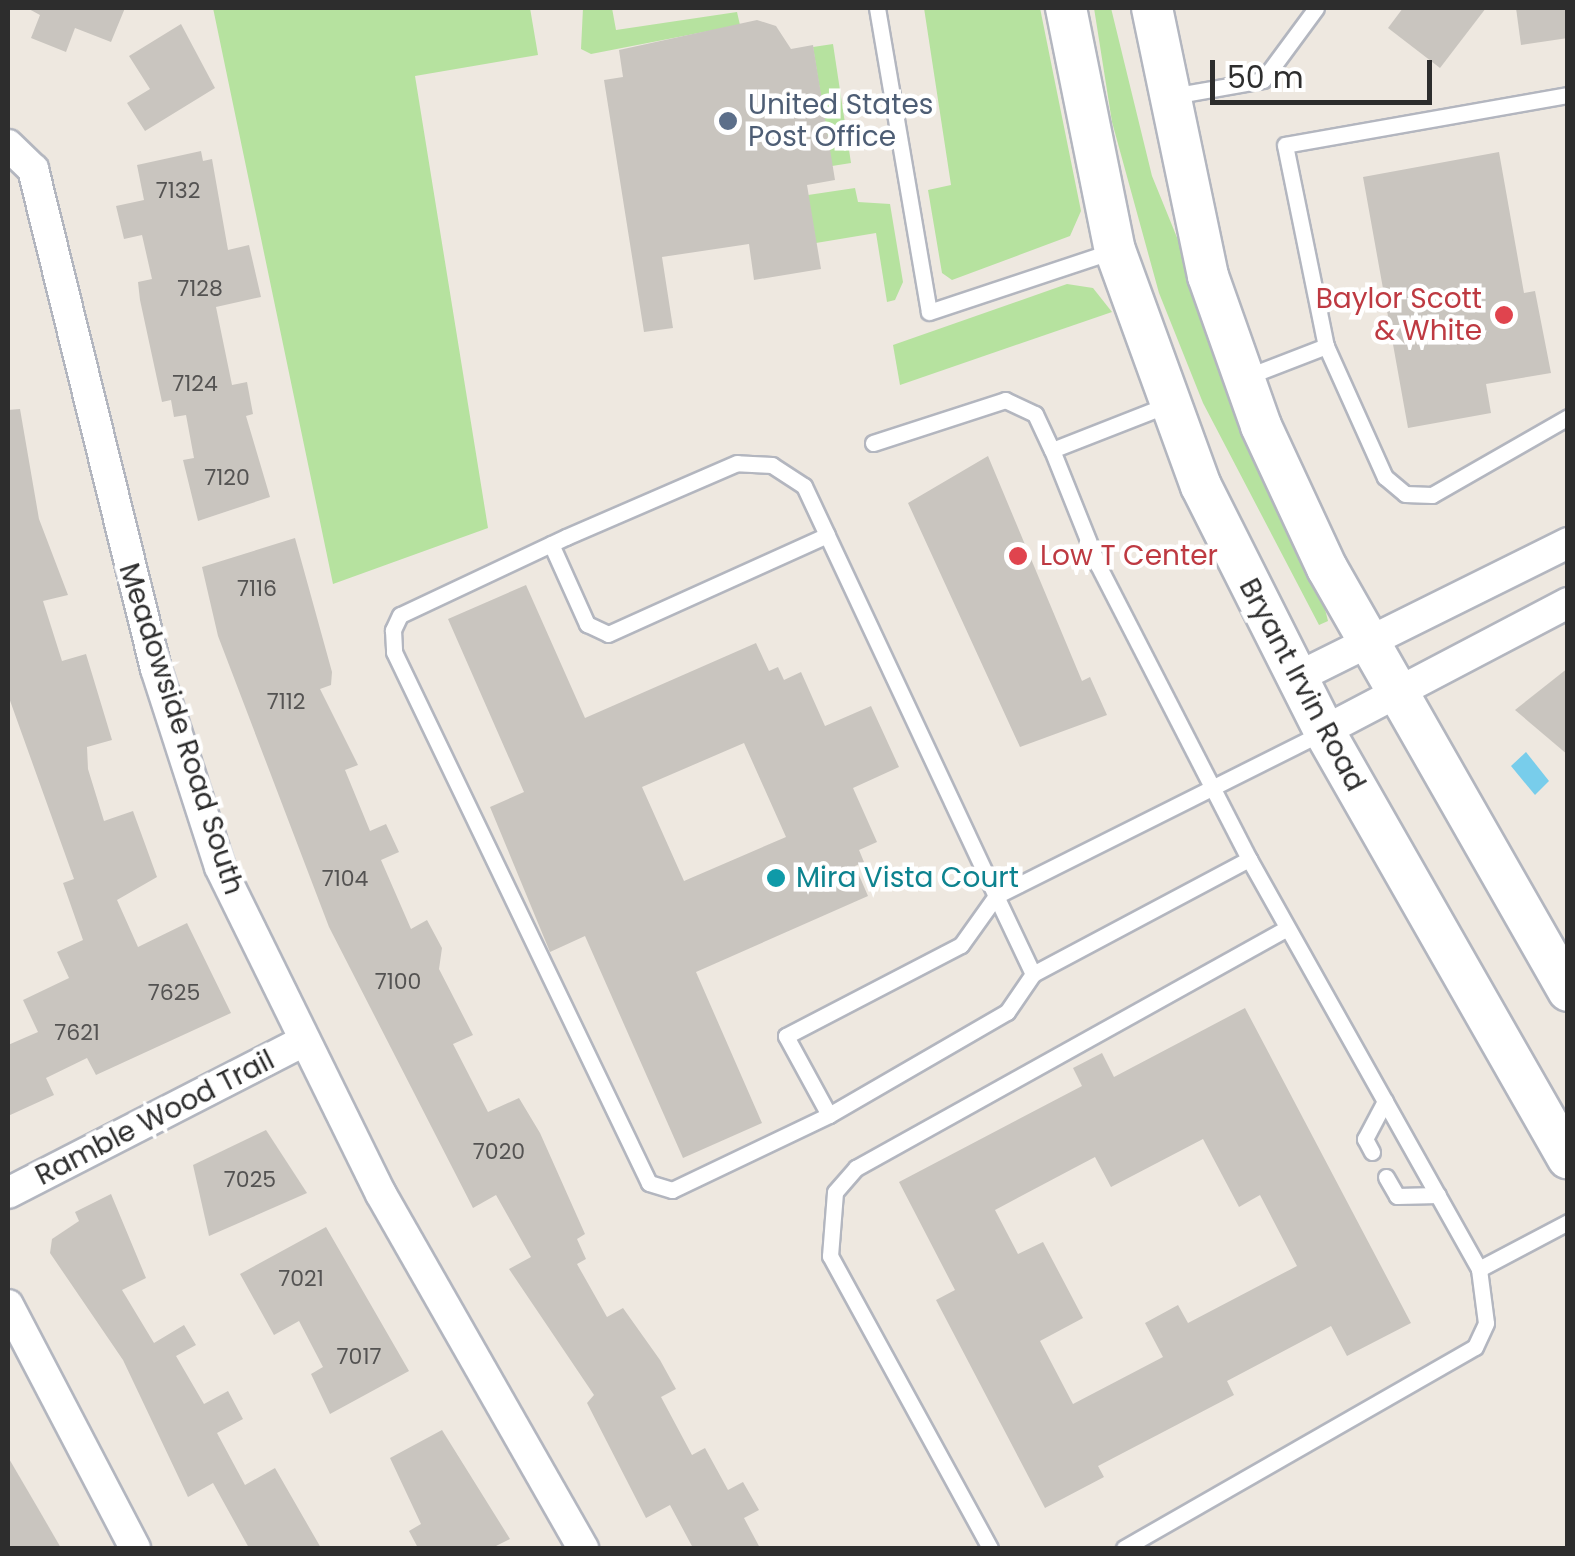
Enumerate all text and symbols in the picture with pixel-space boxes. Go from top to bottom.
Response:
scale bar [1215,40,1438,102]
text: 50 m [1227,56,1304,99]
place label: United States Post Office [748,88,933,154]
marker: United States Post Office [717,110,739,132]
house number: 7132 [156,178,200,204]
house number: 7128 [177,276,223,302]
place label: Baylor Scott & White [1316,282,1482,348]
marker: Baylor Scott & White [1491,302,1517,328]
house number: 7124 [172,371,218,397]
house number: 7120 [204,465,250,491]
place label: Low T Center [1040,539,1218,573]
marker: Low T Center [1005,543,1031,569]
street label: Meadowside Road South [112,559,250,899]
street label: Bryant Irvin Road [1232,573,1372,797]
house number: 7116 [237,576,277,602]
house number: 7112 [267,689,305,715]
place label: Mira Vista Court [796,861,1019,895]
house number: 7104 [322,866,368,892]
marker: Mira Vista Court [765,867,787,889]
house number: 7100 [375,969,421,995]
house number: 7625 [148,980,200,1006]
house number: 7621 [54,1020,100,1046]
street label: Ramble Wood Trail [30,1043,280,1193]
house number: 7020 [473,1139,525,1165]
house number: 7025 [224,1167,276,1193]
house number: 7021 [278,1266,324,1292]
house number: 7017 [337,1344,381,1370]

